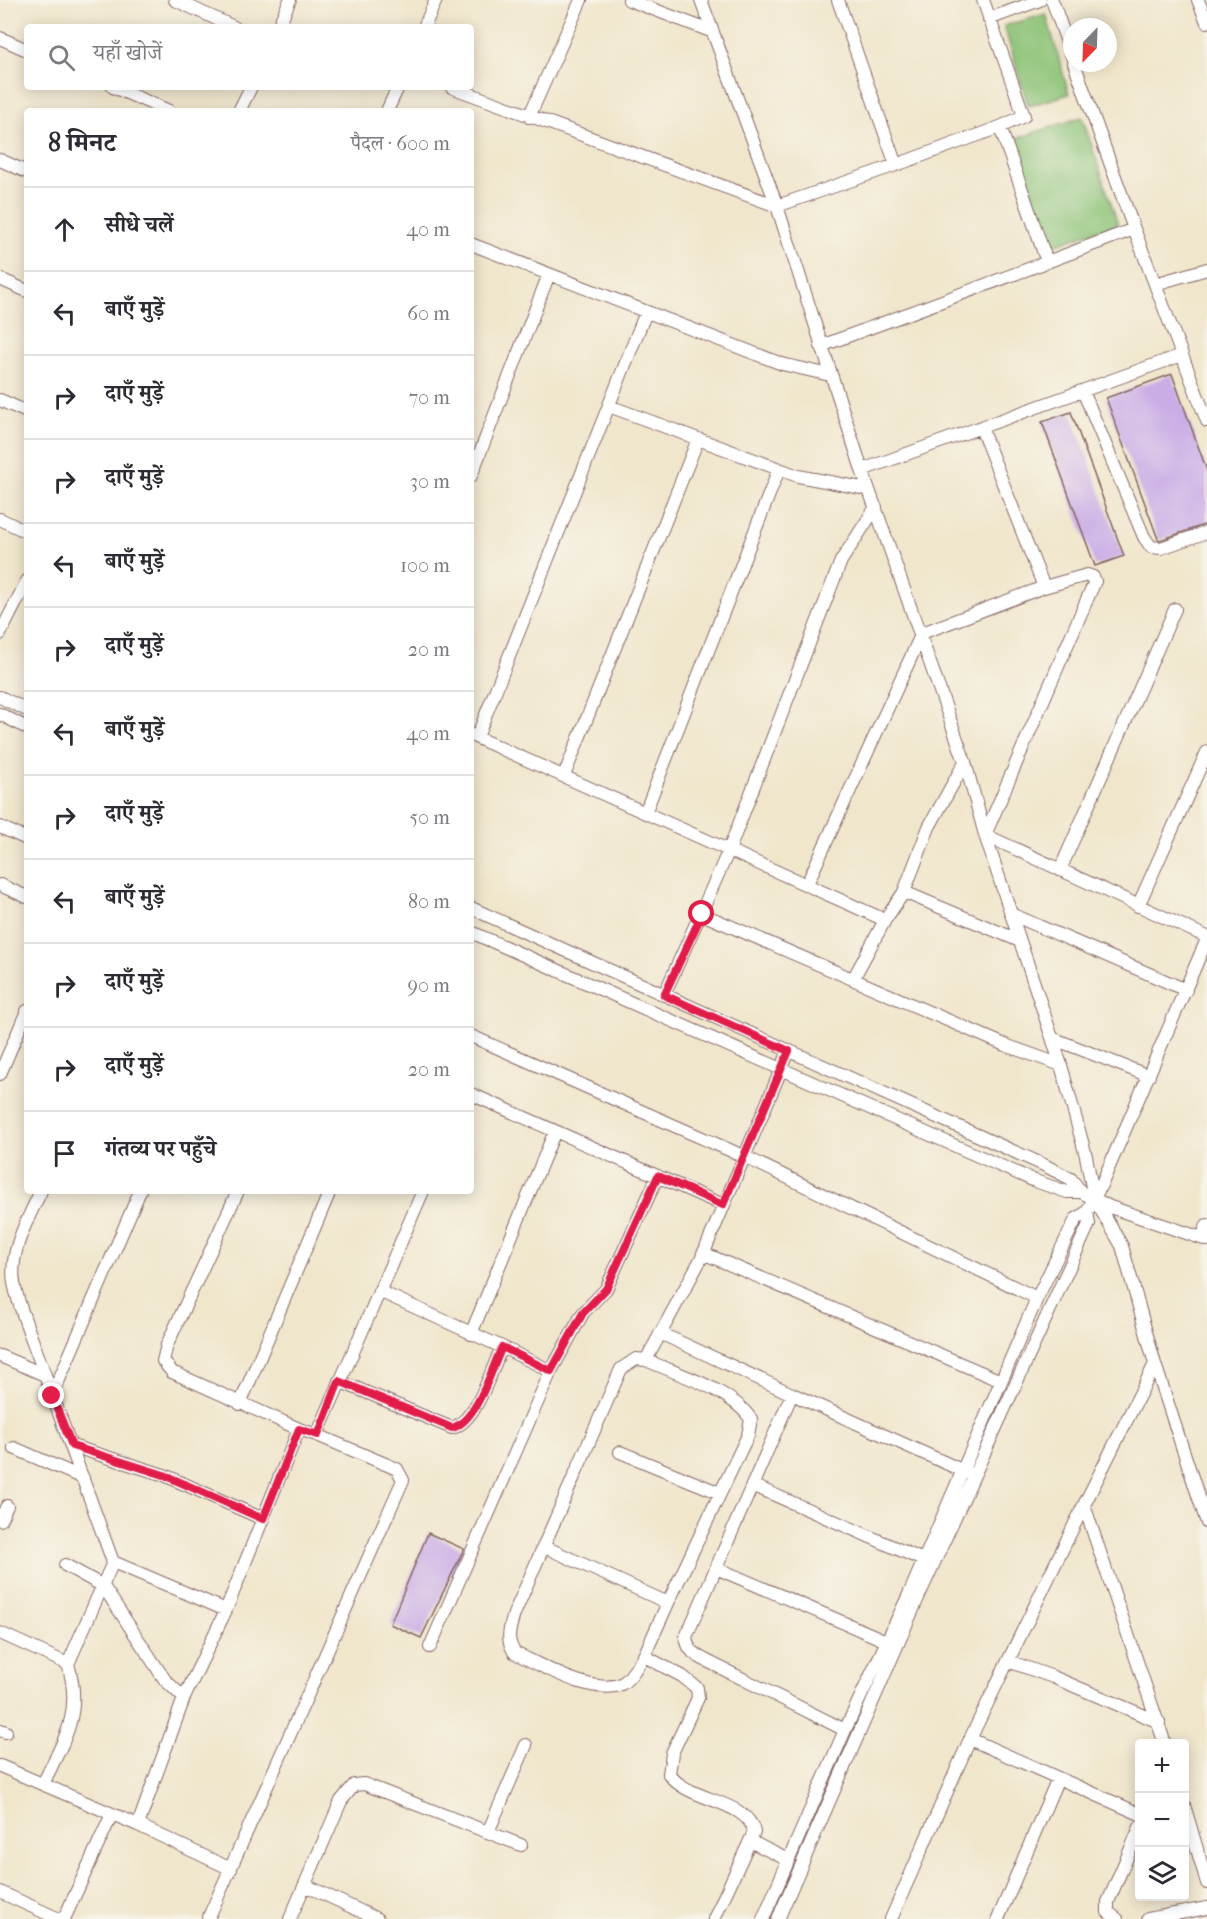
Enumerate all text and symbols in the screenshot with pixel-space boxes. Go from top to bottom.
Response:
north arrow [1063,18,1117,72]
search box [24,24,474,90]
text: यहाँ खोजें [93,40,162,66]
icon: search [45,41,78,74]
text: 8 मिनट [48,127,116,158]
text: पैदल · 600 m [351,132,450,155]
text: सीधे चलें [105,212,174,238]
icon: ahead [48,213,81,246]
text: 40 m [406,218,450,241]
text: बाएँ मुड़ें [105,296,164,322]
icon: left [48,297,81,330]
text: 60 m [407,302,450,325]
text: दाएँ मुड़ें [105,380,164,406]
icon: right [48,381,81,414]
text: 70 m [408,386,450,409]
text: दाएँ मुड़ें [105,464,164,490]
icon: right [48,465,81,498]
text: 30 m [410,470,450,493]
text: बाएँ मुड़ें [105,548,164,574]
icon: left [48,549,81,582]
text: 100 m [400,554,450,577]
text: दाएँ मुड़ें [105,632,164,658]
icon: right [48,633,81,666]
text: 20 m [408,638,450,661]
text: बाएँ मुड़ें [105,716,164,742]
icon: left [48,717,81,750]
text: 40 m [406,722,450,745]
text: दाएँ मुड़ें [105,800,164,826]
icon: right [48,801,81,834]
text: 50 m [409,806,450,829]
text: बाएँ मुड़ें [105,884,164,910]
icon: left [48,885,81,918]
text: 80 m [408,890,450,913]
route start [688,900,714,926]
text: दाएँ मुड़ें [105,968,164,994]
icon: right [48,969,81,1002]
text: 90 m [408,974,450,997]
text: दाएँ मुड़ें [105,1052,164,1078]
icon: right [48,1053,81,1086]
text: 20 m [408,1058,450,1081]
text: गंतव्य पर पहुँचे [105,1136,216,1162]
icon: arrive [48,1137,81,1170]
route end [38,1382,64,1408]
map controls [1135,1739,1189,1901]
button: + [1135,1739,1189,1793]
button: − [1135,1793,1189,1847]
button: layers [1135,1847,1189,1901]

